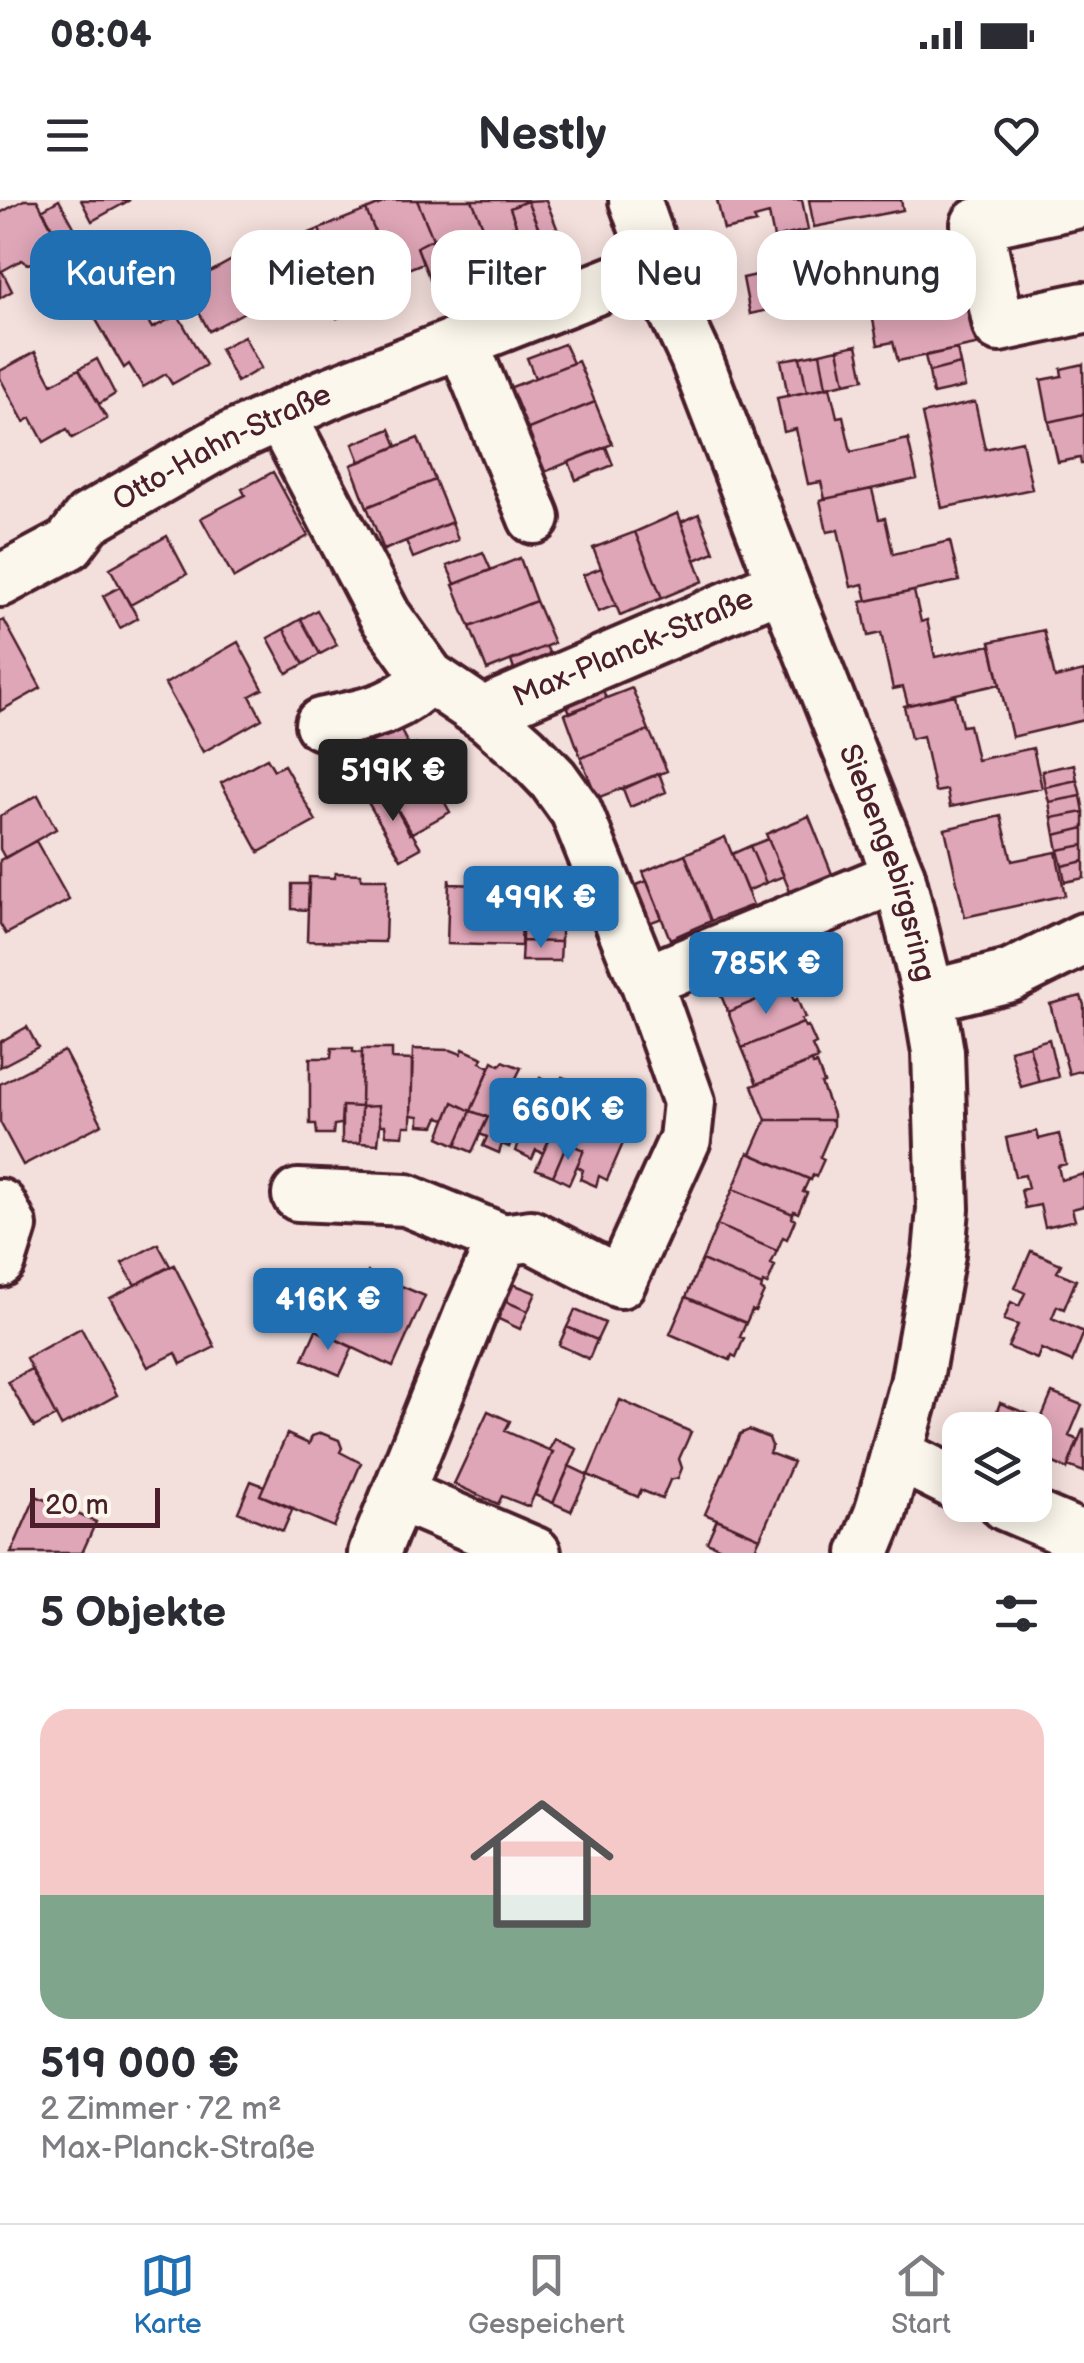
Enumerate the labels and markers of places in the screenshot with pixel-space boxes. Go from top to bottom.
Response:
pin: 519K € [312,739,474,824]
pin: 499K € [460,866,622,951]
pin: 785K € [685,932,847,1017]
pin: 660K € [487,1078,649,1163]
pin: 416K € [247,1268,409,1353]

